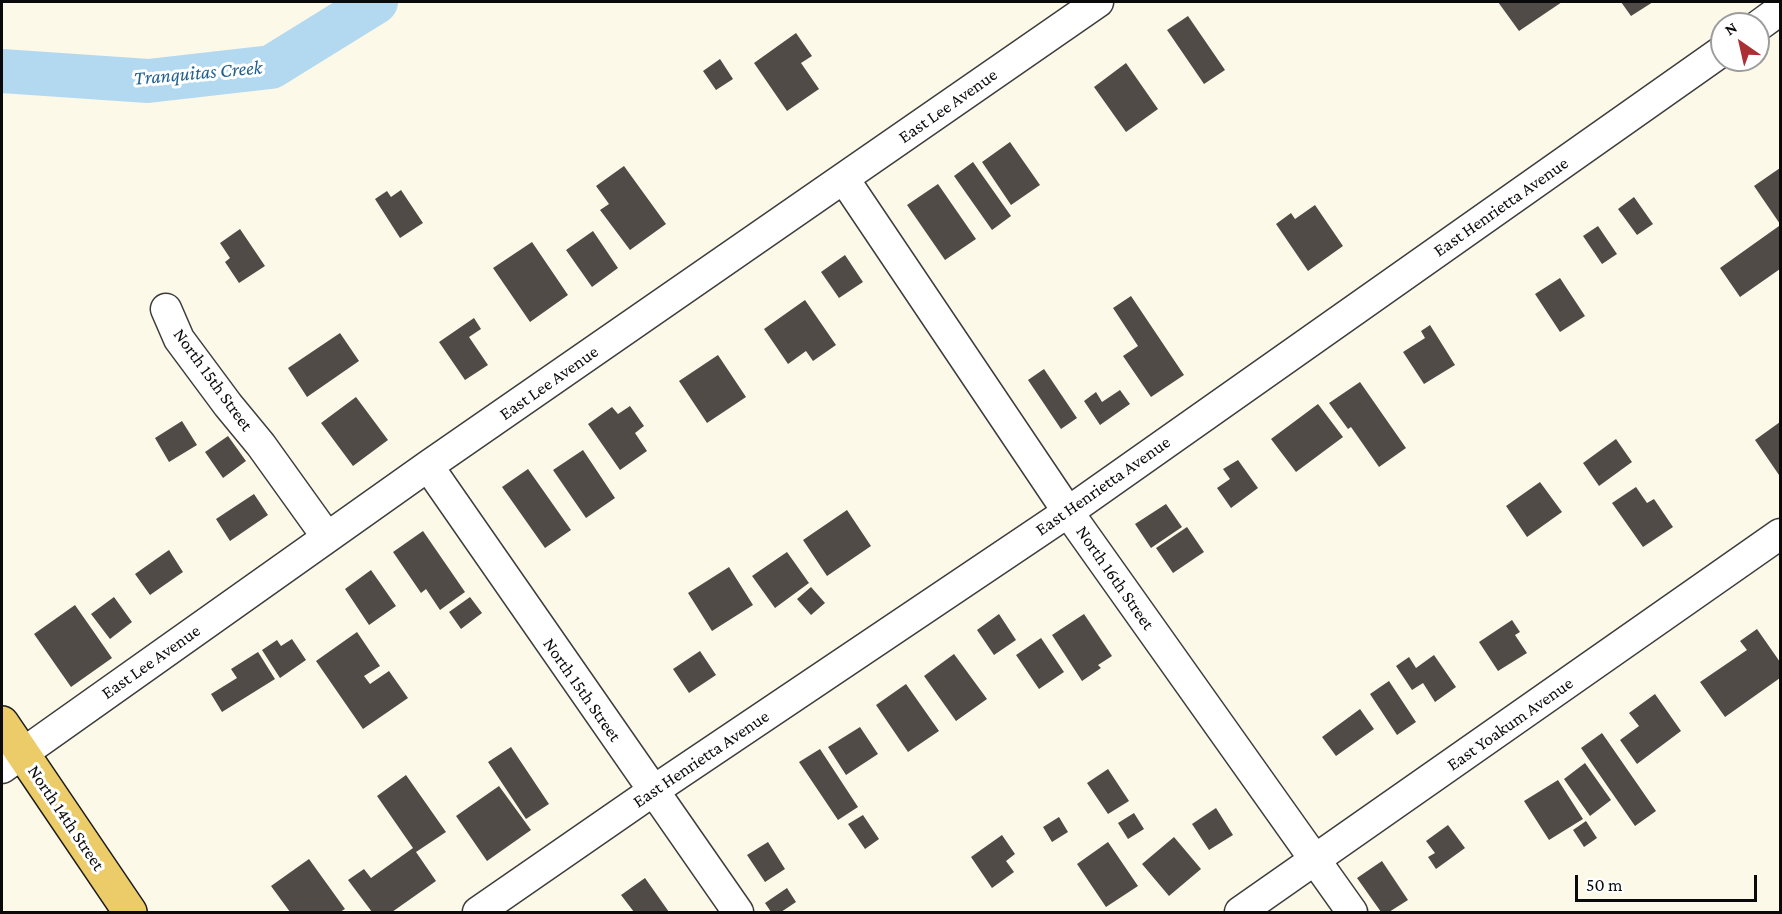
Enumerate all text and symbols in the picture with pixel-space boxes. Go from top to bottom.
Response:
north arrow [1710,12,1770,72]
text: N [1721,18,1740,38]
water label: Tranquitas Creek [133,55,263,91]
street label: East Lee Avenue [894,64,1002,148]
street label: East Henrietta Avenue [1429,152,1573,262]
street label: North 15th Street [169,324,257,436]
street label: East Lee Avenue [495,341,603,425]
street label: East Henrietta Avenue [1031,431,1175,541]
street label: North 16th Street [1071,522,1159,634]
street label: East Lee Avenue [97,620,205,704]
street label: North 15th Street [538,634,626,746]
street label: East Yoakum Avenue [1443,672,1577,776]
street label: East Henrietta Avenue [629,705,773,813]
street label: North 14th Street [23,761,109,875]
scale bar [1578,863,1760,901]
text: 50 m [1586,875,1623,895]

